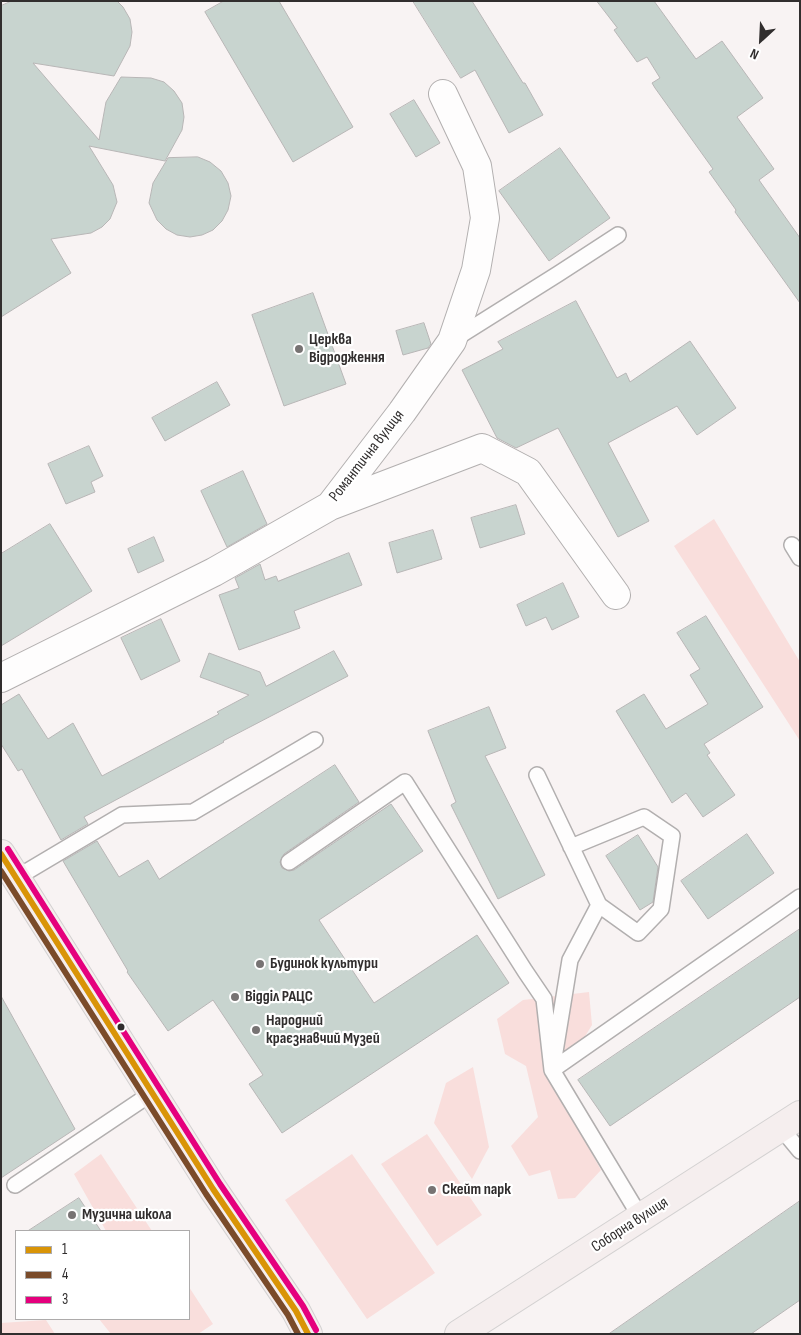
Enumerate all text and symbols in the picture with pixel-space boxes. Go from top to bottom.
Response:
north arrow [736,15,786,65]
text: N [747,45,761,63]
place label: Церква Відродження [309,330,385,368]
marker: Церква Відродження [293,343,305,355]
street label: Романтична вулиця [325,406,409,506]
place label: Будинок культури [270,954,378,974]
marker: Будинок культури [254,958,266,970]
place label: Відділ РАЦС [245,987,313,1007]
marker: Відділ РАЦС [229,991,241,1003]
place label: Народний краєзнавчий Музей [266,1011,380,1049]
unlabelled marker [116,1022,126,1032]
marker: Народний краєзнавчий Музей [250,1024,262,1036]
place label: Скейт парк [442,1180,511,1200]
marker: Скейт парк [426,1184,438,1196]
street label: Соборна вулиця [588,1193,672,1257]
place label: Музична школа [82,1205,172,1225]
marker: Музична школа [66,1209,78,1221]
legend [15,1230,190,1320]
text: 1 [62,1240,67,1259]
text: 4 [62,1265,68,1284]
text: 3 [62,1290,68,1309]

